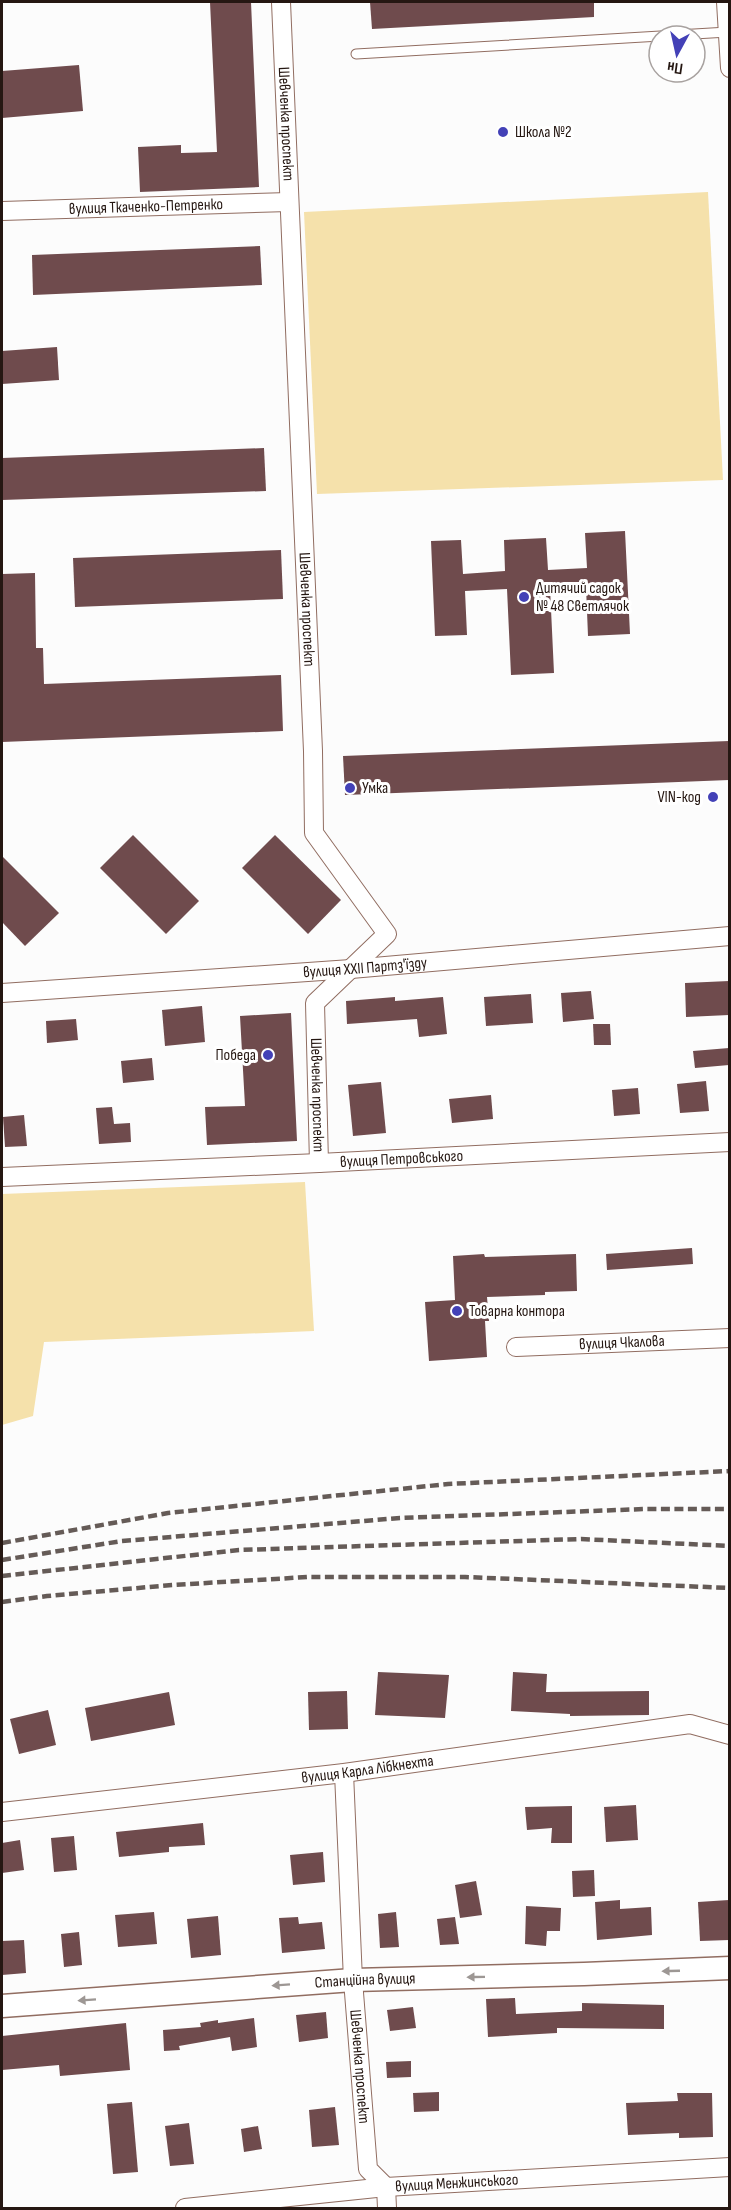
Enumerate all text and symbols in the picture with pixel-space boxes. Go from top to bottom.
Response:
north arrow [647,24,707,84]
text: Пн [666,57,684,78]
street label: Шевченка проспект [274,66,298,181]
place label: Школа №2 [515,123,572,142]
marker: Школа №2 [496,125,510,139]
street label: вулиця Ткаченко-Петренко [69,195,223,218]
street label: Шевченка проспект [295,552,319,667]
place label: Дитячий садок № 48 Светлячок [536,579,630,616]
marker: Дитячий садок № 48 Светлячок [517,590,531,604]
place label: Умка [362,779,388,798]
marker: Умка [343,781,357,795]
place label: VIN-код [657,788,701,807]
marker: VIN-код [706,790,720,804]
street label: вулиця XXII Партз'їзду [302,953,428,982]
street label: Шевченка проспект [306,1038,328,1152]
place label: Победа [215,1046,256,1065]
marker: Победа [261,1048,275,1062]
street label: вулиця Петровського [340,1146,464,1171]
place label: Товарна контора [469,1302,565,1321]
marker: Товарна контора [450,1304,464,1318]
street label: вулиця Чкалова [579,1331,665,1354]
street label: вулиця Карла Лібкнехта [300,1751,435,1787]
one-way arrow [662,1966,681,1975]
street label: Станційна вулиця [314,1969,416,1992]
one-way arrow [467,1972,486,1982]
one-way arrow [272,1981,291,1990]
one-way arrow [77,1995,96,2005]
street label: Шевченка проспект [346,2009,374,2124]
street label: вулиця Менжинського [395,2170,519,2196]

